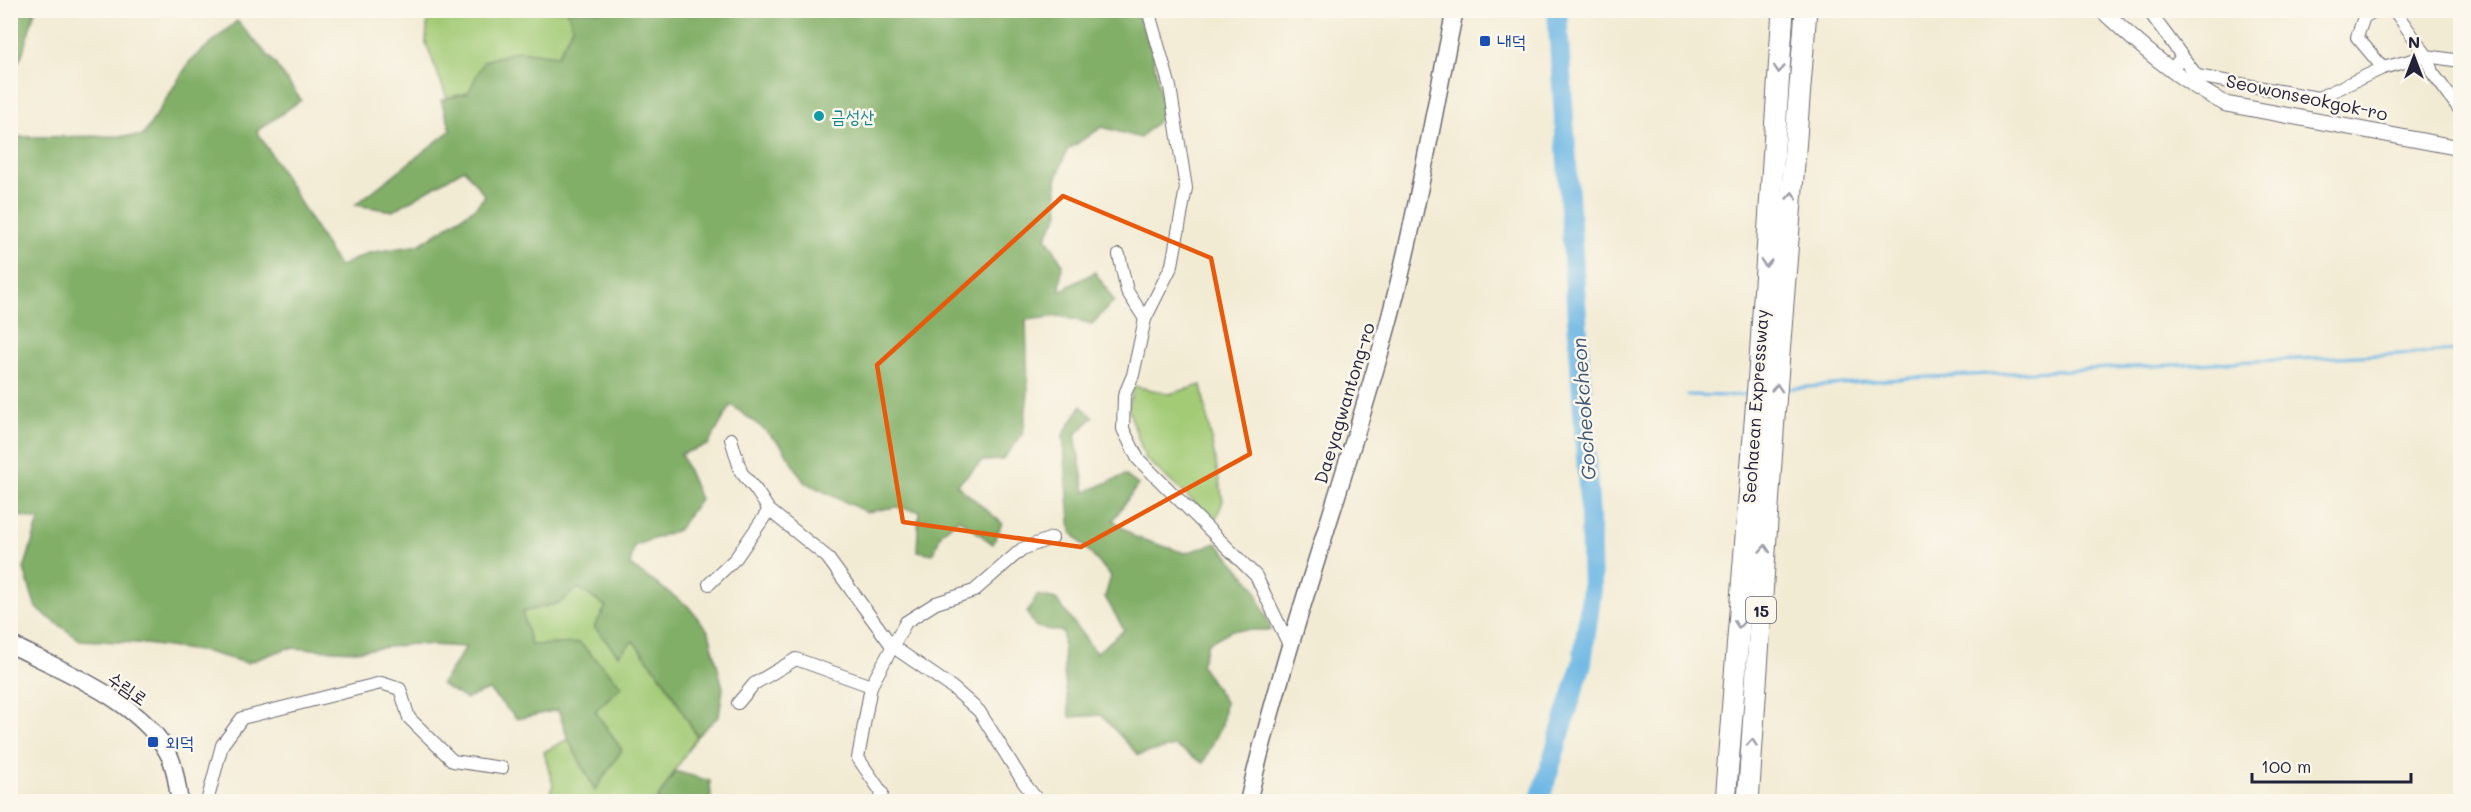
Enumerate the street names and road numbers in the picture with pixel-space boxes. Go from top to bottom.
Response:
street label: Seowonseokgok-ro [2224,68,2390,126]
street label: Seohaean Expressway [1736,308,1774,504]
street label: Daeyagwantong-ro [1308,319,1380,486]
road number: 15 [1746,597,1776,623]
street label: 수림로 [103,666,153,710]

